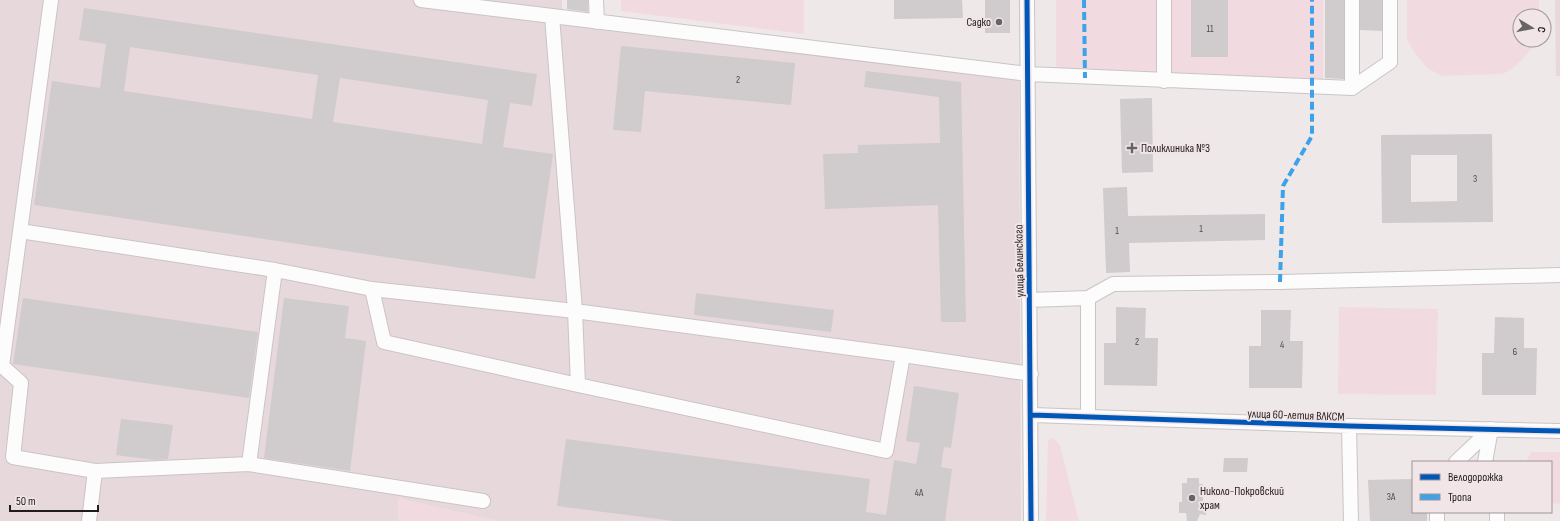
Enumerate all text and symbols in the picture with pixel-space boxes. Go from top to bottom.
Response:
north arrow [1512,8,1552,48]
place label: Садко [966,15,991,30]
marker: Садко [994,17,1004,27]
house number: 11 [1207,23,1214,35]
text: С [1534,26,1548,34]
house number: 2 [736,74,740,86]
place label: Поликлиника №3 [1141,141,1210,156]
marker: Поликлиника №3 [1126,142,1138,154]
house number: 3 [1473,173,1477,185]
house number: 1 [1199,223,1203,235]
street label: улица Белинского [1011,224,1028,298]
house number: 1 [1115,225,1119,237]
house number: 2 [1135,336,1139,348]
house number: 4 [1280,339,1284,351]
house number: 6 [1513,346,1517,358]
street label: улица 60-летия ВЛКСМ [1247,406,1345,425]
legend [1412,461,1552,513]
text: Велодорожка [1448,470,1503,485]
place label: Николо-Покровский храм [1200,484,1284,513]
scale bar [10,487,98,513]
house number: 4А [915,487,924,499]
text: Тропа [1448,490,1472,505]
house number: 3А [1387,491,1396,503]
marker: Николо-Покровский храм [1187,493,1197,503]
text: 50 m [16,494,36,509]

